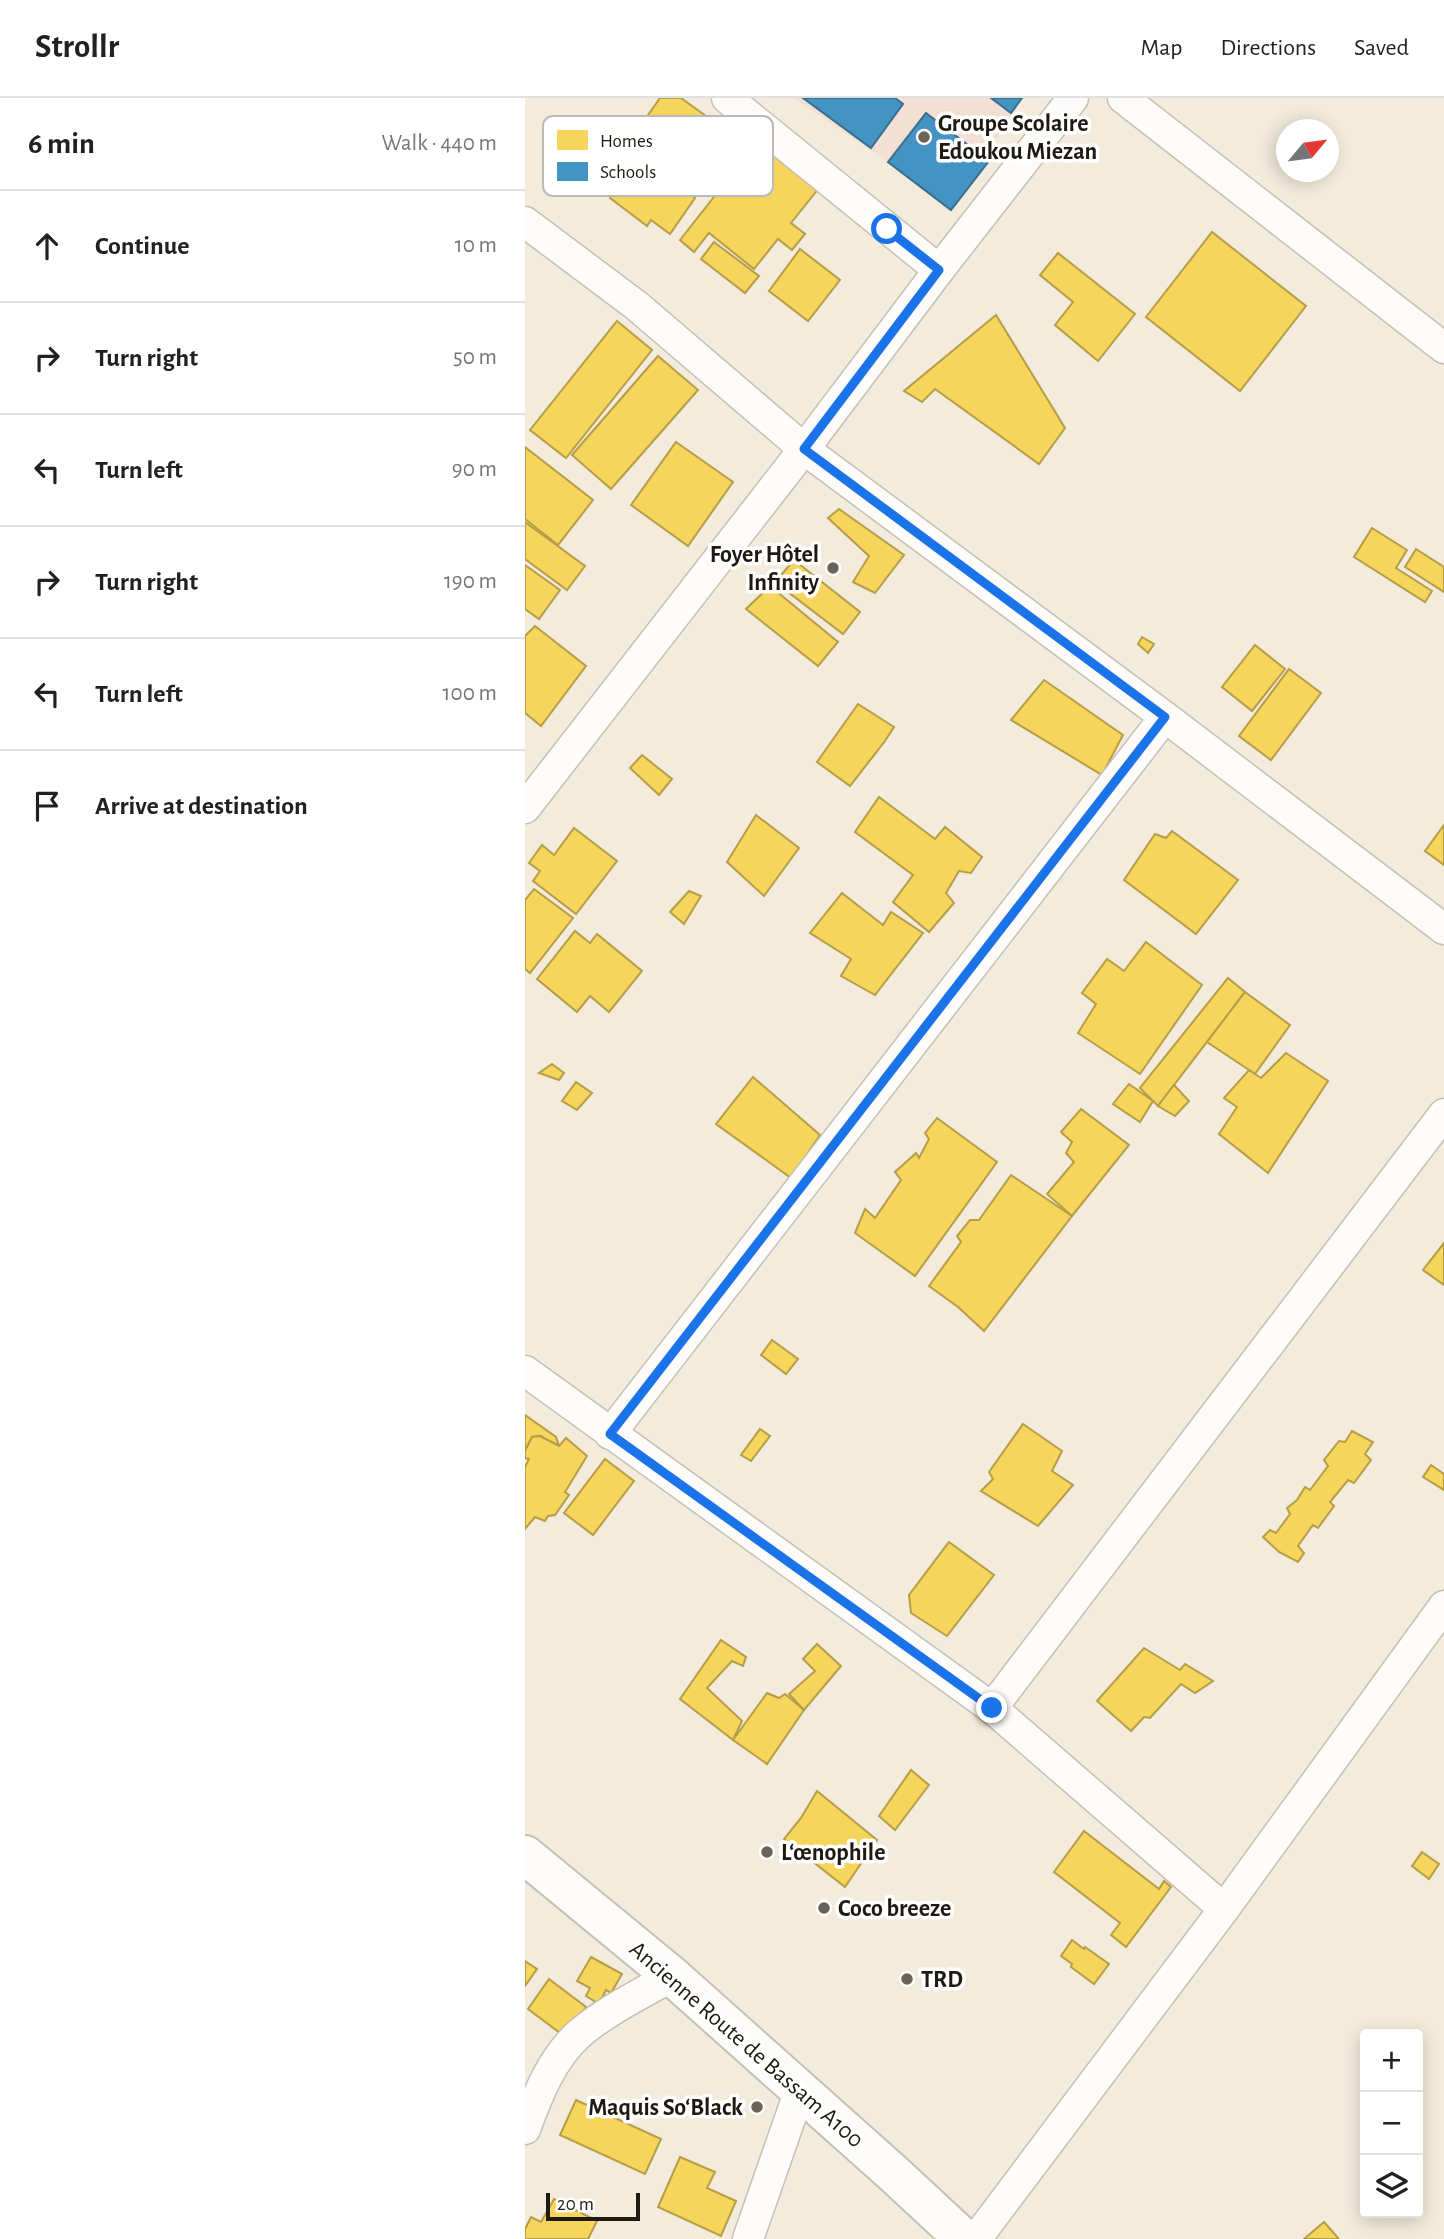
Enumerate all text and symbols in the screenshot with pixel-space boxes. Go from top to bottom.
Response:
text: Strollr [35,31,119,64]
text: Map [1140,36,1182,60]
text: Directions [1220,36,1316,60]
text: Saved [1354,36,1409,60]
place label: Groupe Scolaire Edoukou Miezan [938,112,1097,164]
legend [543,116,773,196]
north arrow [1276,119,1339,182]
text: 6 min [28,129,95,159]
marker: Groupe Scolaire Edoukou Miezan [916,129,932,145]
text: Walk · 440 m [382,132,497,155]
text: Homes [600,132,653,151]
text: Schools [600,163,656,182]
route start [871,213,902,244]
icon: ahead [28,227,66,265]
text: Continue [95,233,190,259]
text: 10 m [455,234,497,257]
icon: right [28,339,66,377]
text: Turn right [95,345,198,371]
text: 50 m [453,346,497,369]
icon: left [28,451,66,489]
text: Turn left [95,457,183,483]
text: 90 m [452,458,497,481]
place label: Foyer Hôtel Infinity [710,543,819,595]
marker: Foyer Hôtel Infinity [825,560,841,576]
icon: right [28,563,66,601]
text: Turn right [95,569,198,595]
text: 190 m [444,570,497,593]
icon: left [28,675,66,713]
text: Turn left [95,681,183,707]
text: 100 m [443,682,497,705]
icon: arrive [28,787,66,825]
text: Arrive at destination [95,793,308,819]
route end [976,1692,1007,1723]
place label: L‘œnophile [781,1841,886,1865]
marker: L‘œnophile [759,1844,775,1860]
place label: Coco breeze [838,1897,951,1921]
marker: Coco breeze [816,1900,832,1916]
street label: Ancienne Route de Bassam A100 [625,1937,868,2153]
place label: TRD [921,1968,963,1992]
marker: TRD [899,1971,915,1987]
map controls [1360,2029,1423,2218]
button: + [1360,2029,1423,2092]
button: − [1360,2092,1423,2155]
place label: Maquis So‘Black [588,2096,743,2120]
marker: Maquis So‘Black [749,2099,765,2115]
button: layers [1360,2155,1423,2218]
scale bar [546,2190,641,2222]
text: 20 m [557,2195,594,2214]

